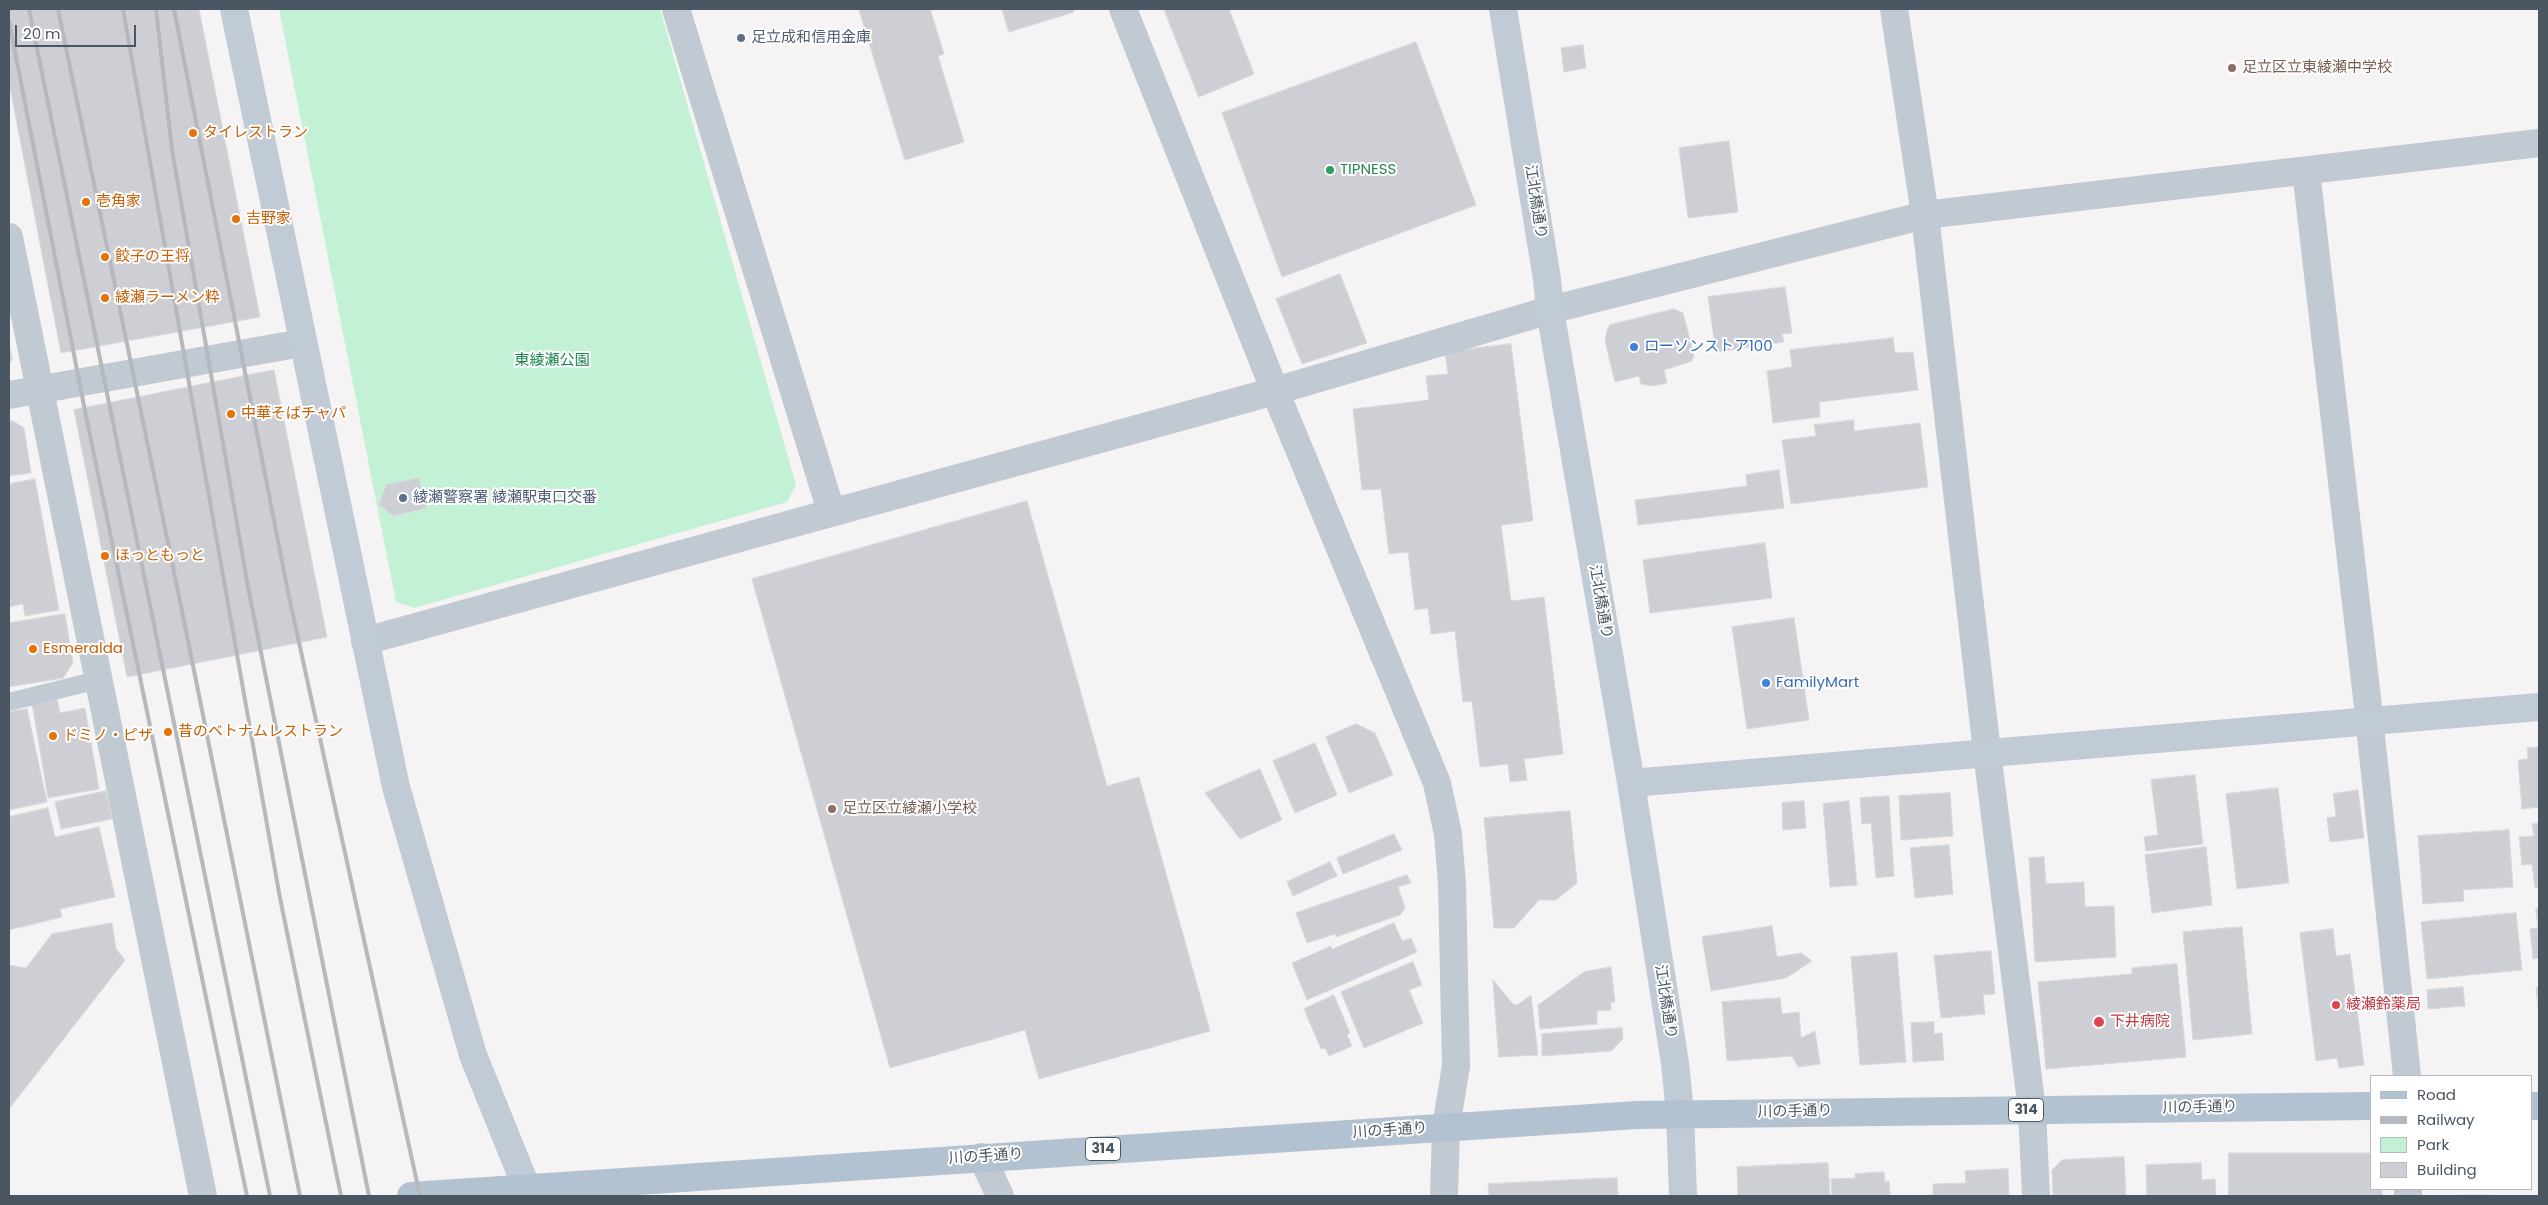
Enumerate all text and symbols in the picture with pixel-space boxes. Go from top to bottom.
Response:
scale bar [18,15,139,47]
text: 20 m [23,23,61,44]
place label: 足立成和信用金庫 [751,29,871,47]
marker: 足立成和信用金庫 [735,32,747,44]
place label: 足立区立東綾瀬中学校 [2242,59,2392,77]
marker: 足立区立東綾瀬中学校 [2226,62,2238,74]
place label: タイレストラン [203,124,308,142]
marker: タイレストラン [187,127,199,139]
place label: TIPNESS [1340,161,1396,179]
marker: TIPNESS [1324,164,1336,176]
street label: 江北橋通り [1520,164,1550,240]
place label: 壱角家 [96,193,141,211]
marker: 壱角家 [80,196,92,208]
place label: 吉野家 [246,210,291,228]
marker: 吉野家 [230,213,242,225]
place label: 餃子の王将 [115,248,190,266]
marker: 餃子の王将 [99,251,111,263]
place label: 綾瀬ラーメン粋 [115,289,220,307]
marker: 綾瀬ラーメン粋 [99,292,111,304]
place label: ローソンストア100 [1644,338,1773,356]
marker: ローソンストア100 [1628,341,1640,353]
park label: 東綾瀬公園 [515,352,589,370]
place label: 中華そばチャパ [241,405,346,423]
marker: 中華そばチャパ [225,408,237,420]
place label: 綾瀬警察署 綾瀬駅東口交番 [413,489,597,507]
marker: 綾瀬警察署 綾瀬駅東口交番 [397,492,409,504]
place label: ほっともっと [115,547,205,565]
marker: ほっともっと [99,550,111,562]
street label: 江北橋通り [1585,564,1615,640]
place label: Esmeralda [43,640,123,658]
marker: Esmeralda [27,643,39,655]
place label: FamilyMart [1776,674,1859,692]
marker: FamilyMart [1760,677,1772,689]
place label: 昔のベトナムレストラン [178,723,343,741]
marker: 昔のベトナムレストラン [162,726,174,738]
place label: ドミノ・ピザ [63,727,153,745]
marker: ドミノ・ピザ [47,730,59,742]
place label: 足立区立綾瀬小学校 [842,800,977,818]
marker: 足立区立綾瀬小学校 [826,803,838,815]
street label: 江北橋通り [1650,964,1680,1040]
place label: 綾瀬鈴薬局 [2346,996,2421,1014]
marker: 綾瀬鈴薬局 [2330,999,2342,1011]
place label: 下井病院 [2110,1013,2170,1031]
marker: 下井病院 [2092,1015,2106,1029]
legend [2370,1075,2533,1190]
text: Road [2417,1084,2456,1105]
road number: 314 [2008,1098,2044,1122]
street label: 川の手通り [2162,1098,2238,1118]
street label: 川の手通り [1757,1102,1833,1122]
text: Railway [2417,1109,2475,1130]
street label: 川の手通り [1352,1119,1428,1143]
text: Park [2417,1134,2449,1155]
road number: 314 [1086,1138,1120,1160]
street label: 川の手通り [948,1145,1024,1169]
text: Building [2417,1159,2477,1180]

